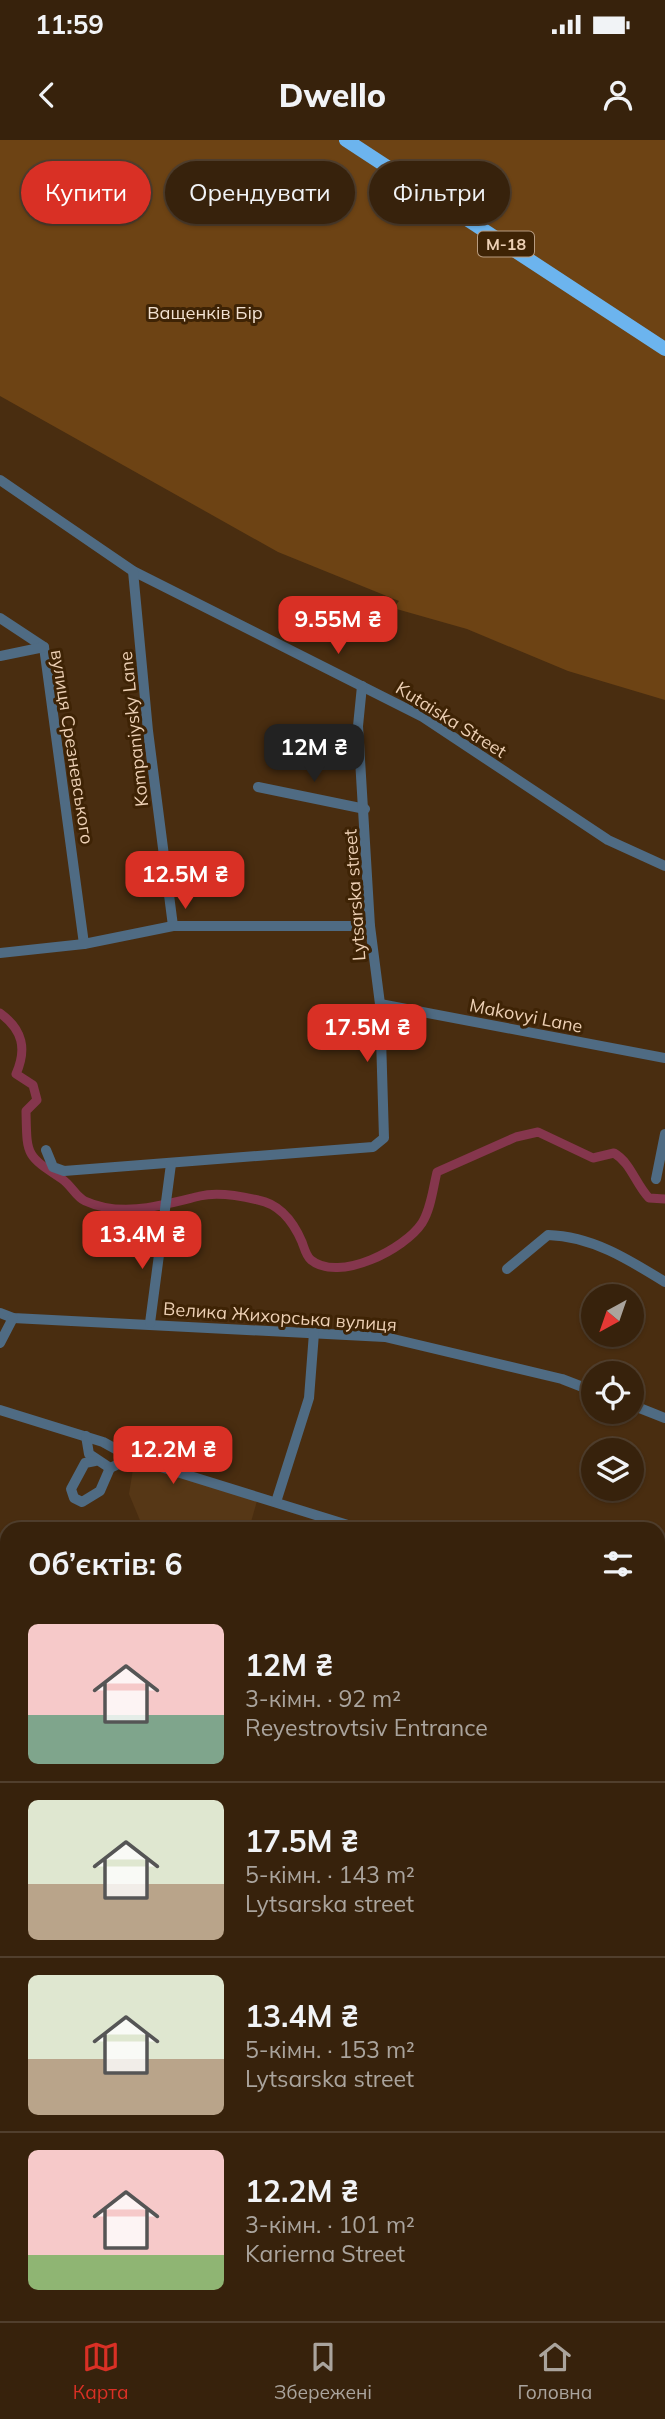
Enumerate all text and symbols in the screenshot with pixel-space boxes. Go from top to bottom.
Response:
text: 11:59 [35,8,104,41]
text: Dwello [279,75,386,115]
icon: back [28,76,66,114]
icon: person [599,76,637,114]
chip: Купити [21,161,151,224]
chip: Орендувати [165,161,355,224]
chip: Фільтри [369,161,510,224]
road number: М-18 [478,232,534,256]
park label: Ващенків Бір [147,301,263,324]
pin: 9.55M ₴ [273,596,403,656]
text: 9.55M ₴ [294,604,382,633]
street label: вулиця Срезневського [46,648,99,846]
street label: Kompaniysky Lane [114,650,153,808]
street label: Kutaiska Street [392,676,511,763]
pin: 12M ₴ [265,724,363,784]
text: 12M ₴ [280,732,348,761]
street label: Lytsarska street [338,828,371,962]
pin: 12.5M ₴ [120,852,250,911]
text: 12.5M ₴ [141,859,229,888]
street label: Makovyi Lane [468,993,585,1038]
pin: 17.5M ₴ [302,1004,432,1064]
text: 17.5M ₴ [323,1012,411,1041]
pin: 13.4M ₴ [77,1212,207,1271]
text: 13.4M ₴ [98,1219,186,1248]
north arrow [581,1284,644,1348]
map controls [581,1284,644,1501]
street label: Велика Жихорська вулиця [162,1297,398,1336]
button: locate [581,1361,644,1424]
pin: 12.2M ₴ [108,1426,238,1486]
text: 12.2M ₴ [129,1434,217,1463]
button: layers [581,1438,644,1501]
text: Об’єктів: 6 [28,1545,182,1583]
icon: filters [599,1545,637,1583]
text: 12M ₴ [245,1646,333,1684]
icon: home [84,1652,168,1736]
text: 3-кімн. · 92 m² [245,1684,401,1713]
text: Reyestrovtsiv Entrance [245,1713,488,1742]
text: 17.5M ₴ [245,1822,359,1860]
icon: home [84,1828,168,1912]
text: 5-кімн. · 143 m² [245,1860,415,1889]
text: Lytsarska street [245,1889,414,1918]
text: 13.4M ₴ [245,1997,359,2035]
icon: home [84,2003,168,2087]
text: 5-кімн. · 153 m² [245,2035,415,2064]
text: Lytsarska street [245,2064,414,2093]
text: 12.2M ₴ [245,2172,359,2210]
icon: home [84,2178,168,2262]
text: 3-кімн. · 101 m² [245,2210,415,2239]
text: Karierna Street [245,2239,405,2268]
tab: Карта [73,2338,129,2404]
tab: Збережені [274,2338,372,2404]
tab: Головна [517,2338,592,2404]

